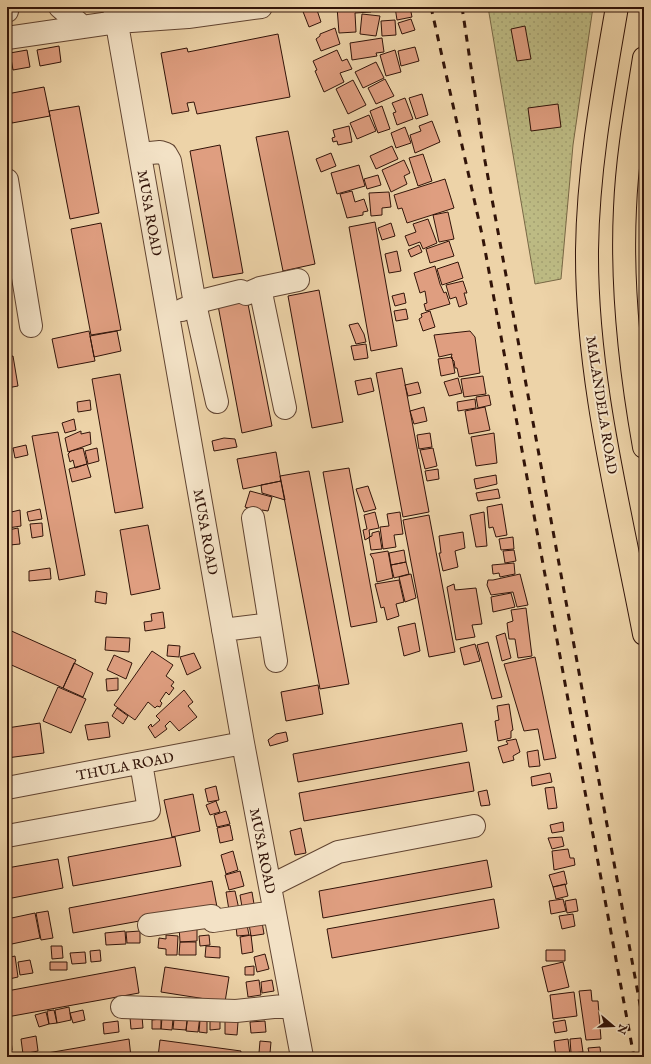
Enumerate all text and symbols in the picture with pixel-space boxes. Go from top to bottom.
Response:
street label: MUSA ROAD [133,169,165,258]
street label: MALANDELA ROAD [581,335,621,476]
street label: MUSA ROAD [189,488,221,577]
street label: THULA ROAD [75,749,175,785]
street label: MUSA ROAD [245,807,279,896]
north arrow [593,1006,633,1046]
text: N [613,1021,630,1036]

